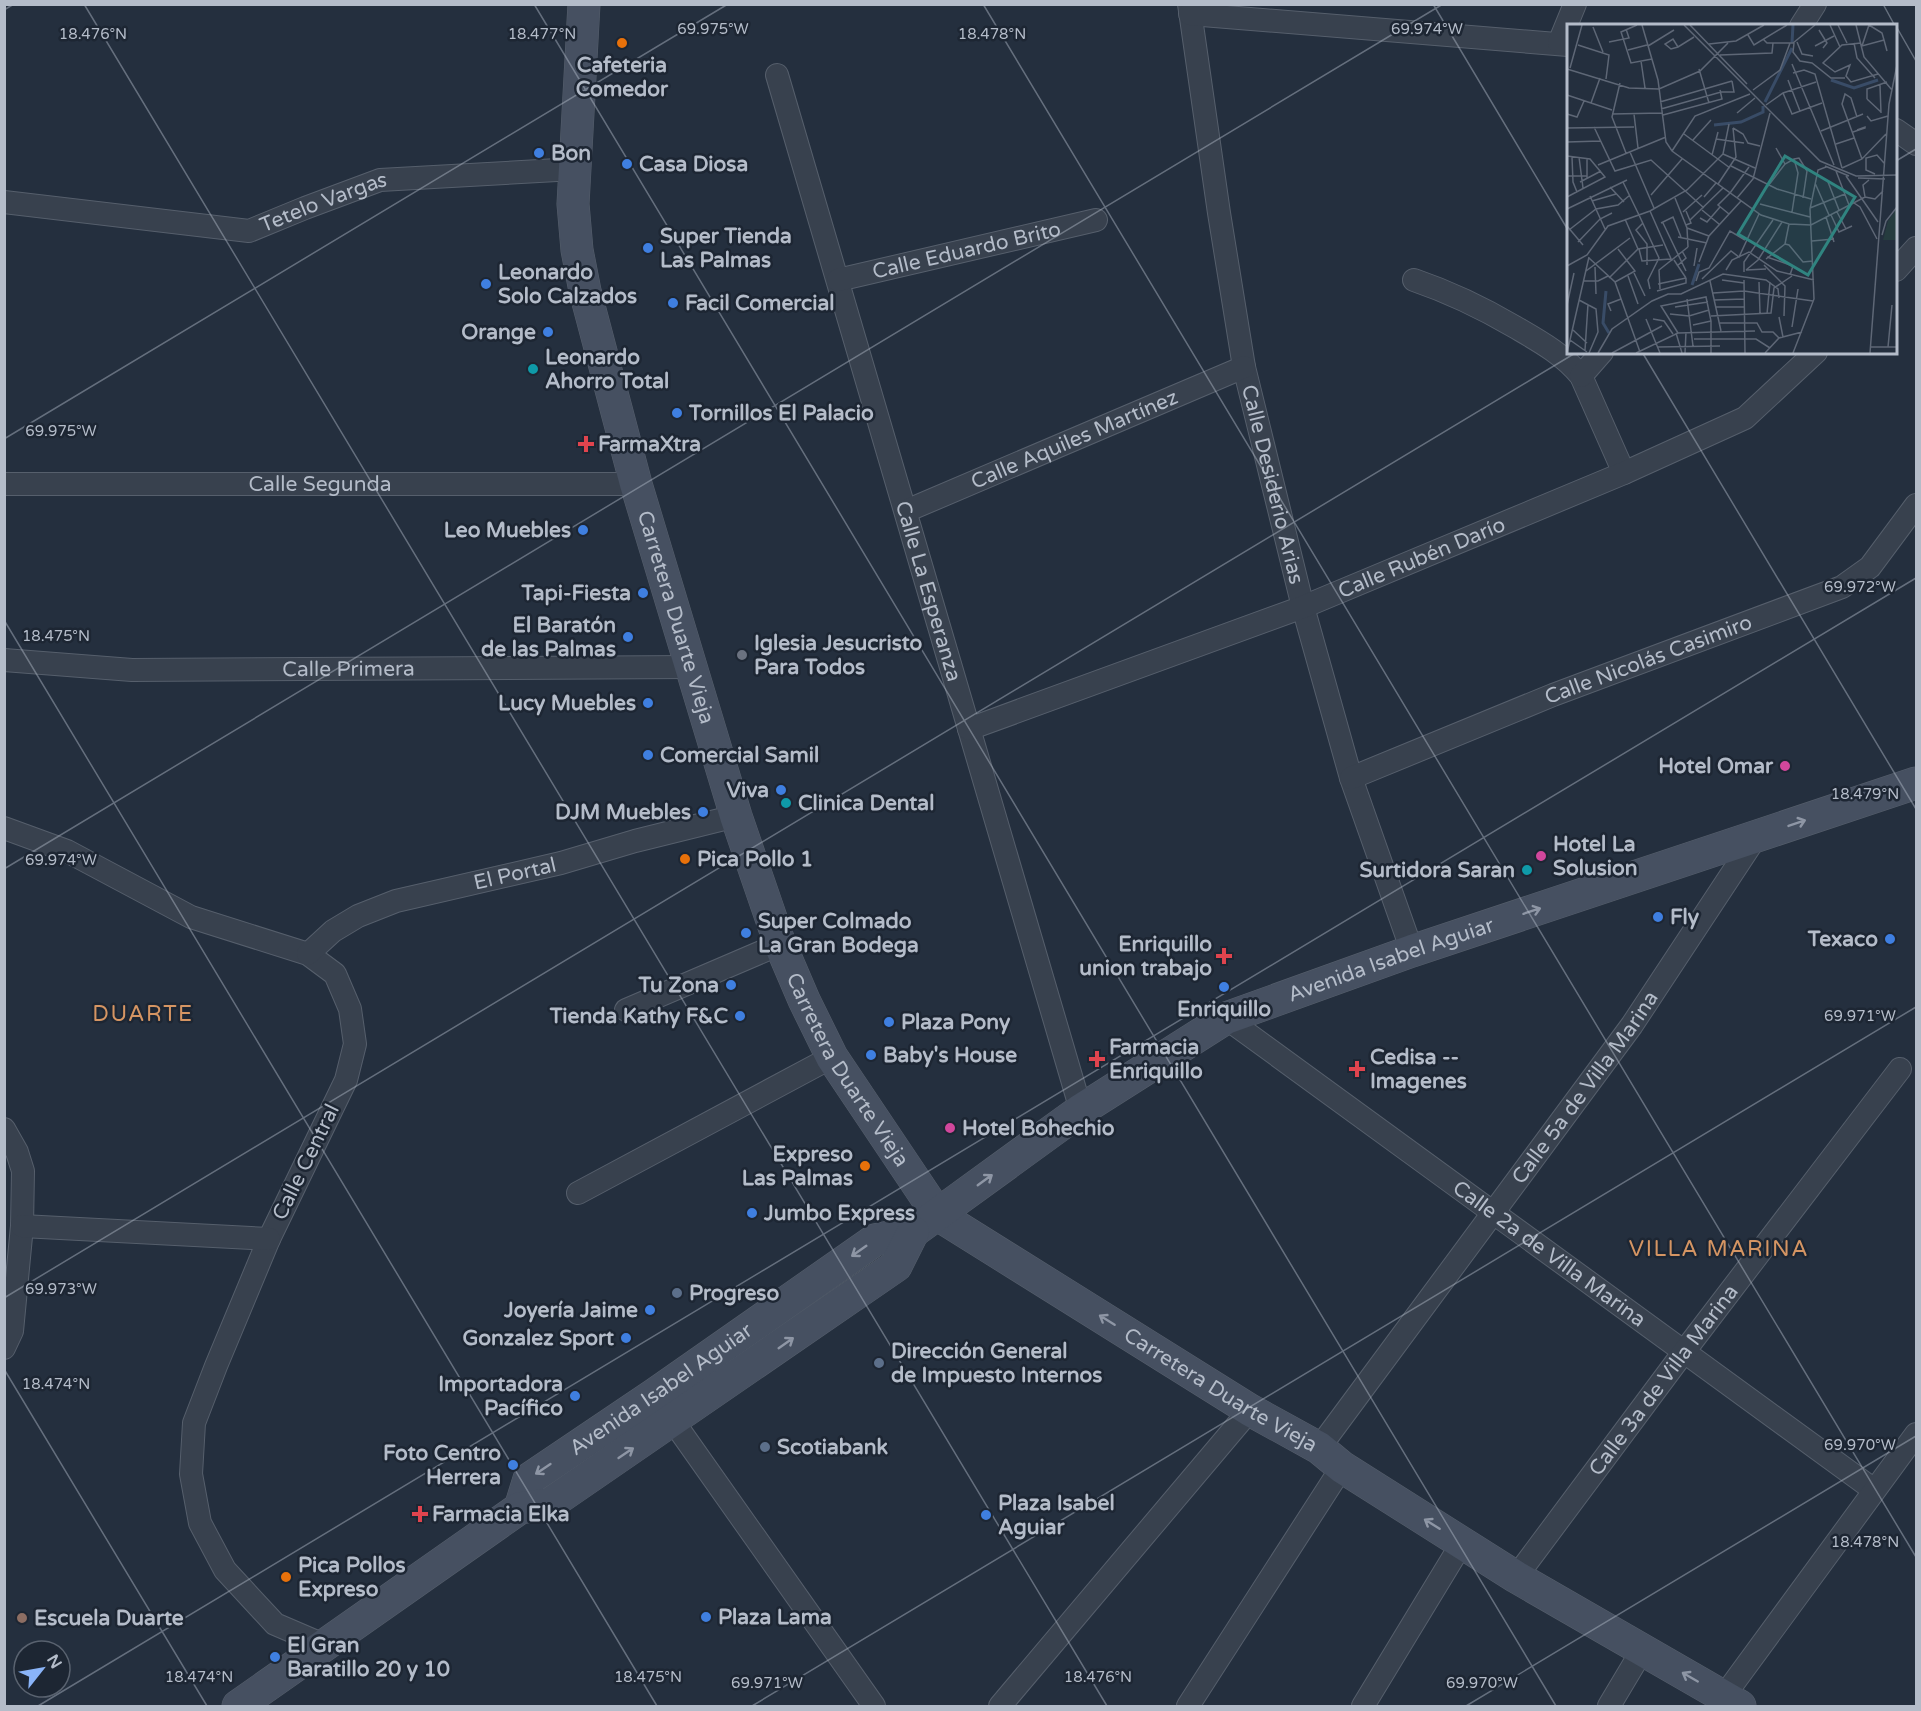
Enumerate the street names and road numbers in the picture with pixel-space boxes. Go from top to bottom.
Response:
street label: Tetelo Vargas [256,167,388,238]
street label: Calle Eduardo Brito [870,216,1063,284]
street label: Calle Desiderio Arias [1236,382,1309,587]
street label: Calle Aquiles Martínez [967,384,1181,494]
street label: Calle Segunda [248,472,392,497]
street label: Calle La Esperanza [890,498,967,684]
street label: Carretera Duarte Vieja [632,508,720,727]
street label: Calle Rubén Darío [1334,512,1509,604]
street label: Calle Nicolás Casimiro [1541,609,1755,710]
street label: Calle Primera [282,656,415,682]
street label: El Portal [471,852,559,895]
street label: Avenida Isabel Aguiar [1284,912,1497,1007]
street label: Carretera Duarte Vieja [781,969,914,1171]
street label: Calle 5a de Villa Marina [1506,986,1663,1189]
street label: Calle Central [267,1100,345,1224]
street label: Calle 2a de Villa Marina [1448,1175,1651,1332]
street label: Calle 3a de Villa Marina [1583,1279,1743,1481]
street label: Avenida Isabel Aguiar [565,1317,757,1461]
street label: Carretera Duarte Vieja [1119,1322,1322,1457]

